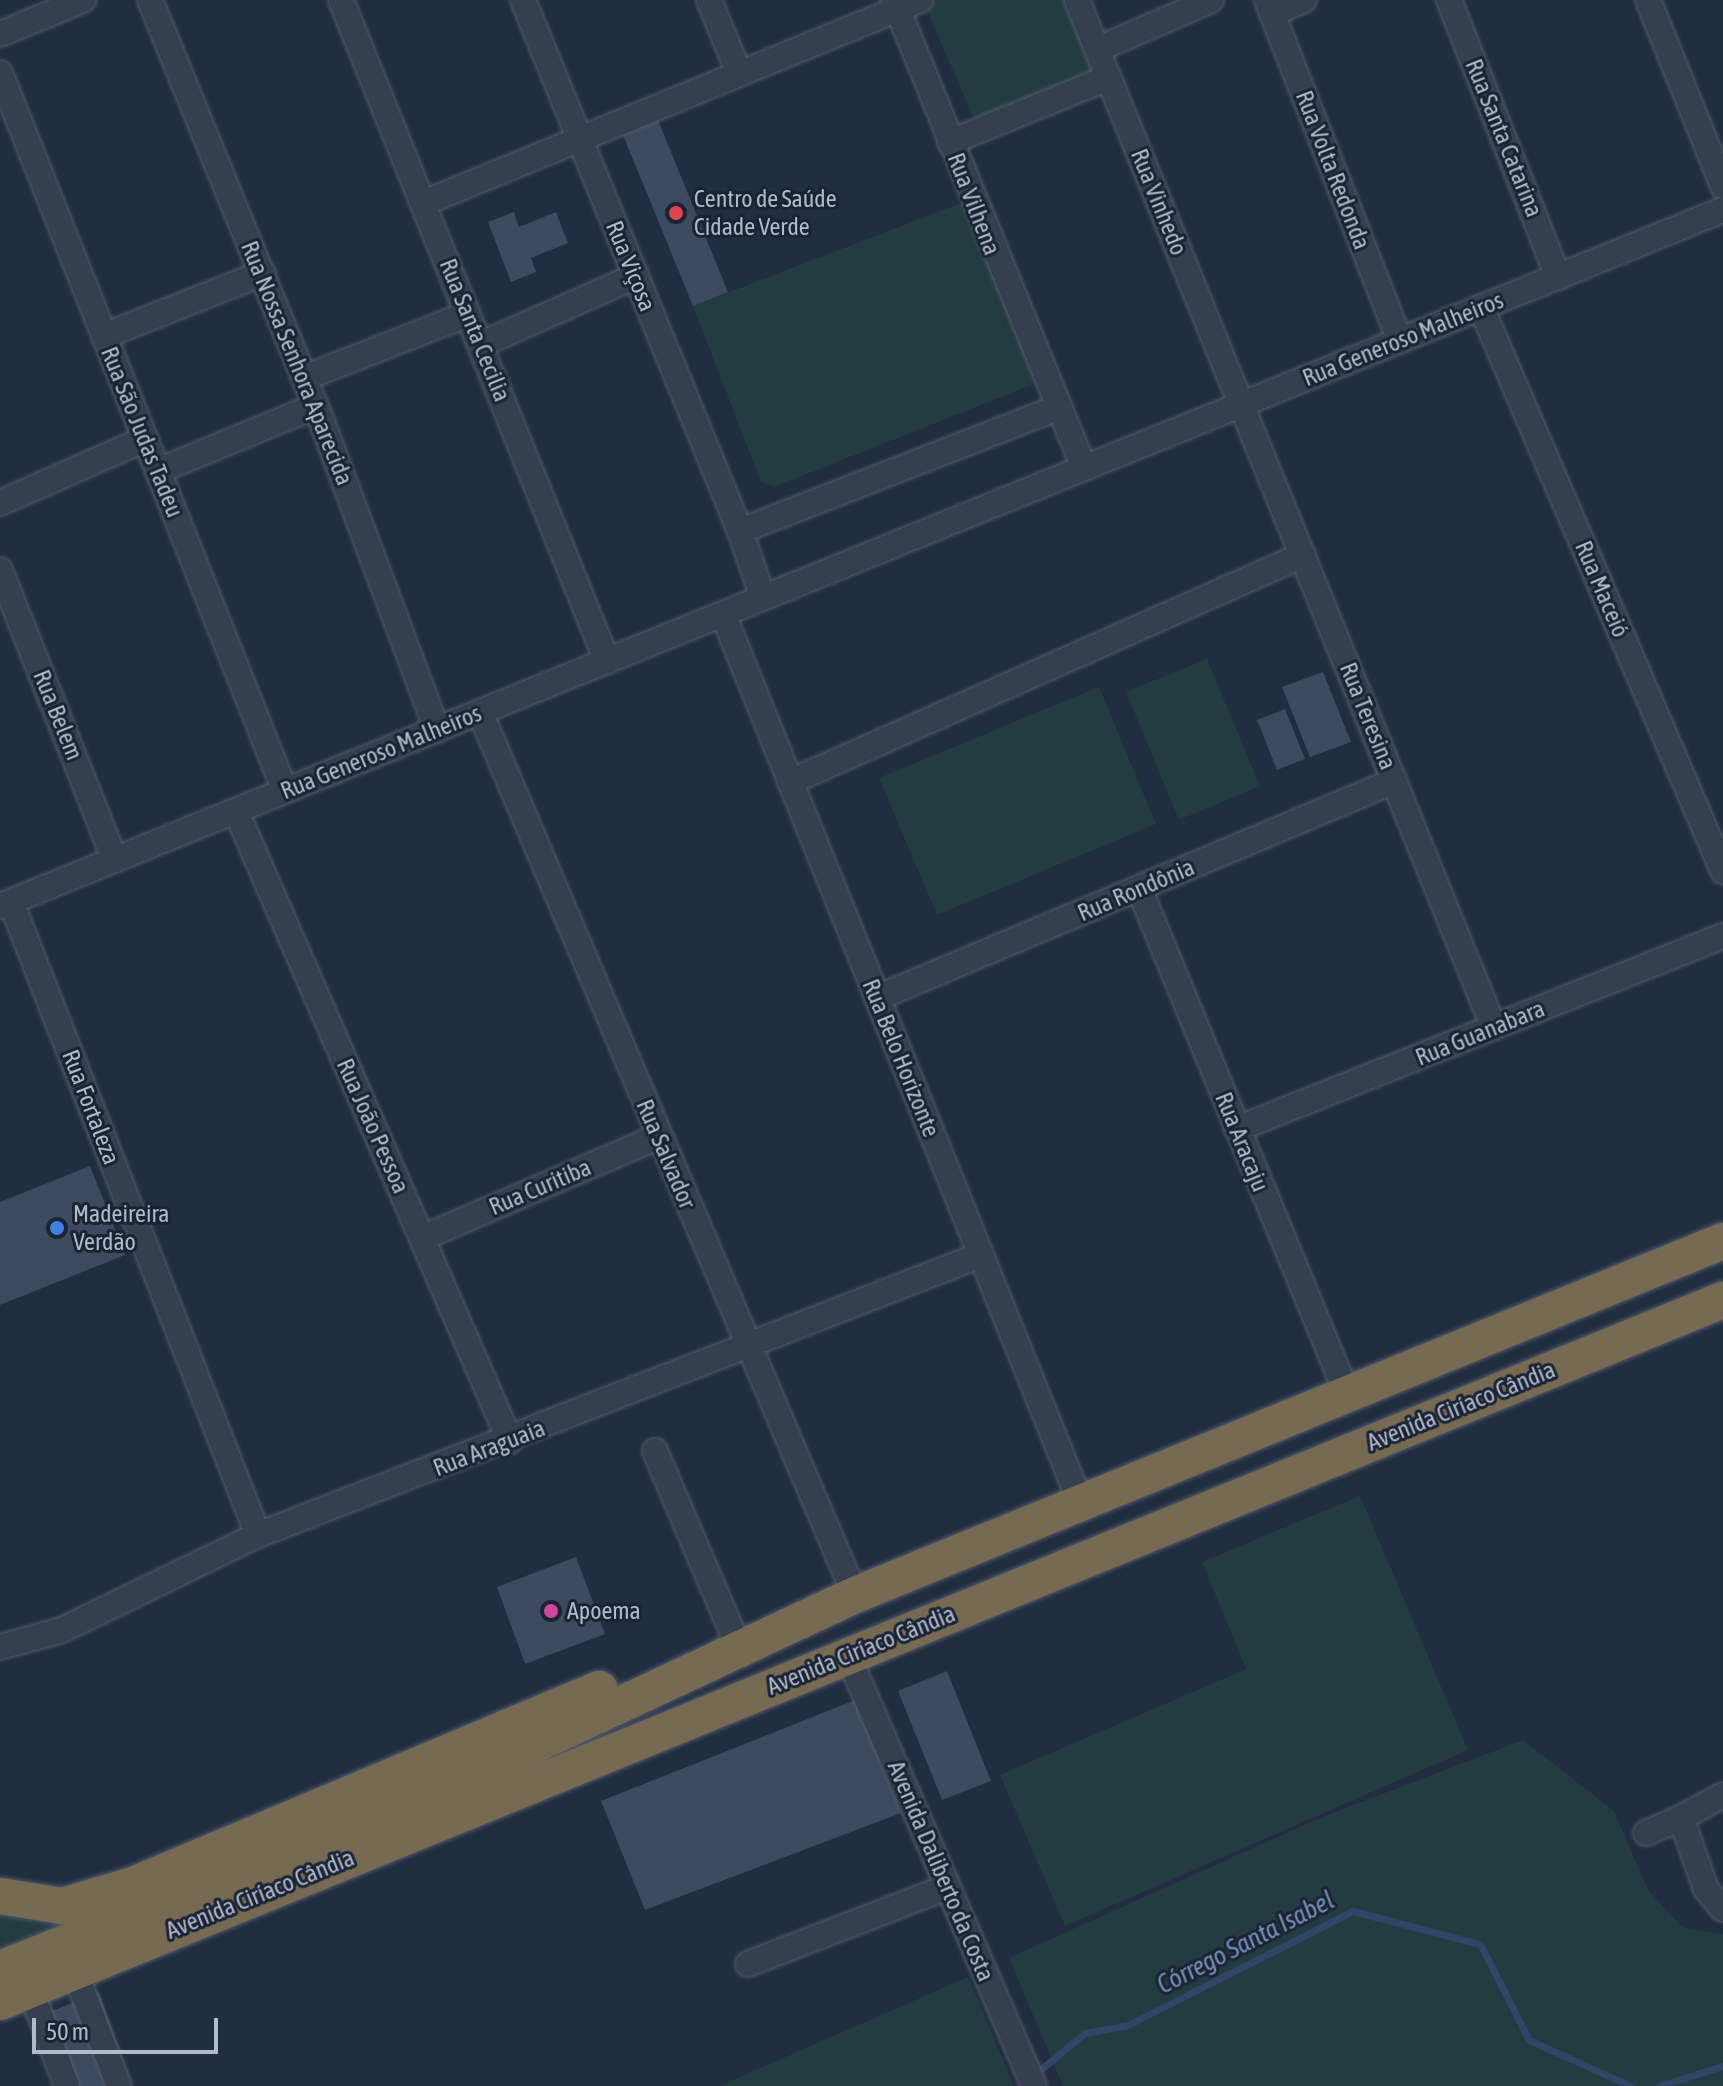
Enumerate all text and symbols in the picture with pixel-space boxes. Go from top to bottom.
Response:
street label: Rua Santa Catarina [1459,55,1549,221]
street label: Rua Volta Redonda [1290,87,1376,253]
street label: Rua Vinhedo [1125,145,1193,259]
street label: Rua Vilhena [941,149,1007,259]
place label: Centro de Saúde Cidade Verde [694,185,837,241]
marker: Centro de Saúde Cidade Verde [665,202,687,224]
street label: Rua Viçosa [600,217,662,315]
street label: Rua Nossa Senhora Aparecida [235,237,359,489]
street label: Rua Santa Cecilia [433,254,517,406]
street label: Rua Generoso Malheiros [1298,286,1508,392]
street label: Rua São Judas Tadeu [95,343,189,521]
street label: Rua Maceió [1569,536,1635,642]
street label: Rua Teresina [1334,658,1402,774]
street label: Rua Belem [27,666,89,764]
street label: Rua Generoso Malheiros [276,699,486,805]
street label: Rua Rondônia [1073,853,1199,927]
street label: Rua Belo Horizonte [856,975,946,1141]
street label: Rua Guanabara [1411,994,1549,1072]
street label: Rua Fortaleza [56,1046,126,1168]
street label: Rua João Pessoa [330,1054,416,1198]
street label: Rua Aracaju [1209,1088,1275,1196]
street label: Rua Salvador [630,1095,702,1213]
street label: Rua Curitiba [485,1153,595,1221]
place label: Madeireira Verdão [73,1200,169,1256]
marker: Madeireira Verdão [48,1219,66,1237]
street label: Avenida Ciríaco Cândia [1363,1355,1559,1457]
street label: Rua Araguaia [429,1414,549,1482]
place label: Apoema [567,1597,641,1625]
street label: Avenida Ciríaco Cândia [763,1599,959,1701]
marker: Apoema [542,1602,560,1620]
street label: Avenida Daliberto da Costa [882,1756,1000,1986]
street label: Avenida Ciríaco Cândia [162,1843,358,1945]
water label: Córrego Santa Isabel [1152,1885,1340,2001]
scale bar [36,2002,222,2052]
text: 50 m [46,2018,89,2045]

